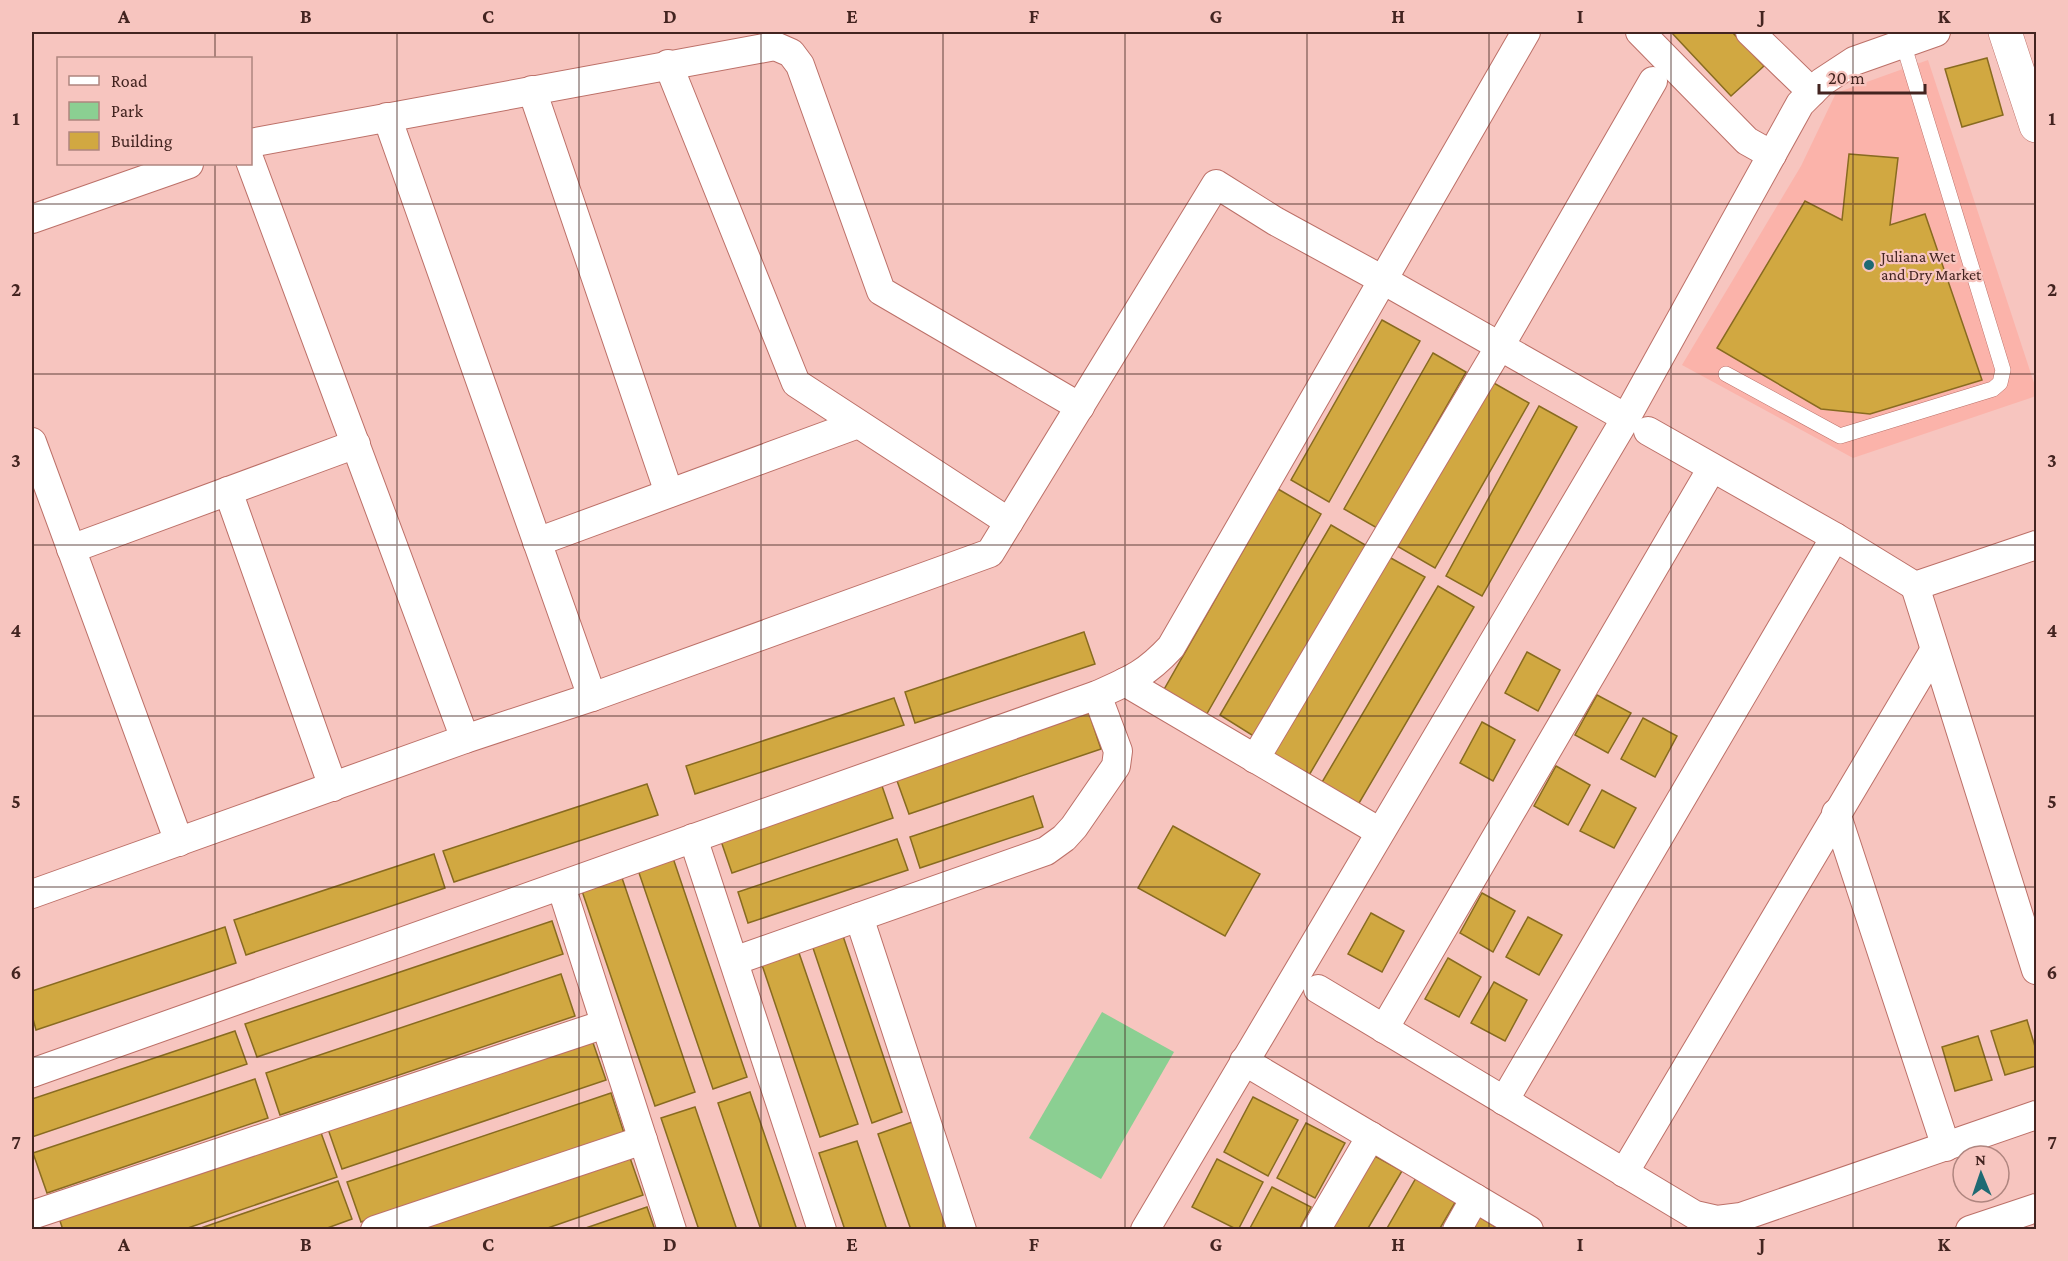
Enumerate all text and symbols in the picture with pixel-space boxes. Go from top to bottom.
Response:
text: A [117,5,131,27]
text: B [300,5,312,27]
text: C [482,5,494,27]
text: D [663,5,677,27]
text: E [846,5,858,27]
text: F [1029,5,1040,27]
text: G [1210,5,1223,27]
text: H [1391,5,1405,27]
text: I [1577,5,1584,27]
text: J [1757,5,1766,27]
text: K [1938,5,1952,27]
legend [57,57,252,165]
scale bar [1819,57,1926,95]
text: 20 m [1828,68,1865,88]
text: Road [111,71,148,91]
text: Park [111,101,143,121]
text: 1 [12,107,20,129]
text: 1 [2048,107,2056,129]
text: Building [111,131,173,151]
place label: Juliana Wet and Dry Market [1879,248,1982,284]
marker: Juliana Wet and Dry Market [1862,258,1876,272]
text: 2 [11,278,21,300]
text: 2 [2047,278,2057,300]
text: 3 [11,449,21,471]
text: 3 [2047,449,2057,471]
text: 4 [11,619,22,641]
text: 4 [2047,619,2058,641]
text: 5 [11,790,21,812]
text: 5 [2047,790,2057,812]
text: 6 [11,961,21,983]
text: 6 [2047,961,2057,983]
text: 7 [11,1131,21,1153]
text: 7 [2047,1131,2057,1153]
north arrow [1951,1144,2011,1204]
text: N [1975,1151,1986,1168]
text: A [117,1233,131,1255]
text: B [300,1233,312,1255]
text: C [482,1233,494,1255]
text: D [663,1233,677,1255]
text: E [846,1233,858,1255]
text: F [1029,1233,1040,1255]
text: G [1210,1233,1223,1255]
text: H [1391,1233,1405,1255]
text: I [1577,1233,1584,1255]
text: J [1757,1233,1766,1255]
text: K [1938,1233,1952,1255]

